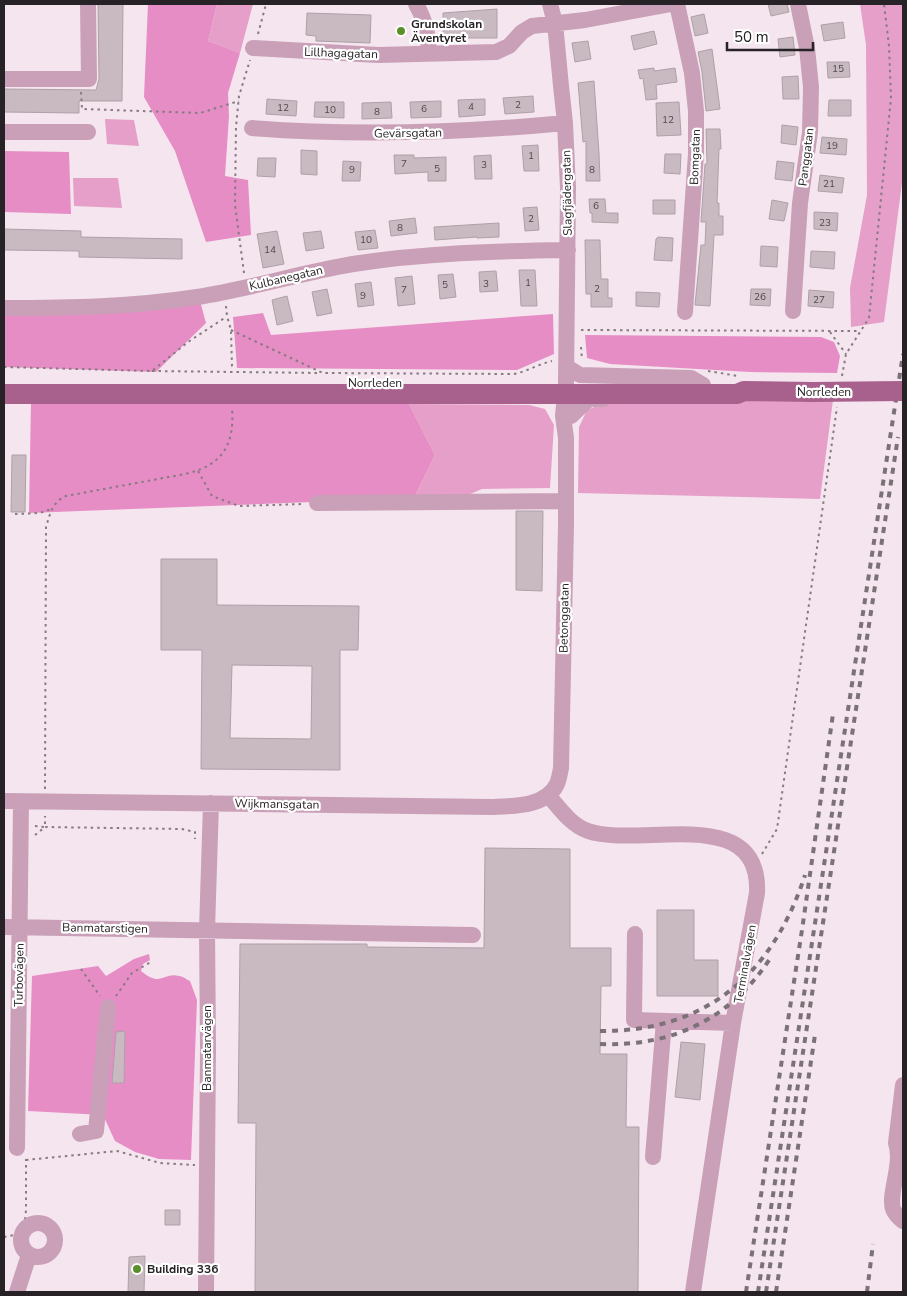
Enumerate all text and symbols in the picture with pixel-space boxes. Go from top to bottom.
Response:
place label: Grundskolan Äventyret [411,16,482,46]
scale bar [727,20,813,52]
marker: Grundskolan Äventyret [395,25,407,37]
text: 50 m [734,27,769,47]
street label: Lillhagagatan [304,44,378,62]
house number: 15 [832,62,844,76]
house number: 2 [515,98,521,112]
house number: 4 [468,100,474,114]
house number: 12 [277,101,289,115]
house number: 6 [421,102,427,116]
house number: 10 [324,103,336,117]
house number: 8 [374,105,380,119]
house number: 12 [662,113,674,127]
street label: Gevärsgatan [374,124,442,142]
street label: Panggatan [795,127,817,187]
street label: Bomgatan [686,129,704,185]
house number: 19 [826,139,838,153]
house number: 1 [528,149,534,163]
street label: Slagfjädergatan [558,150,576,236]
house number: 7 [401,157,407,171]
house number: 3 [481,158,487,172]
house number: 5 [434,162,440,176]
house number: 9 [349,163,355,177]
house number: 8 [589,163,595,177]
house number: 21 [823,177,835,191]
house number: 6 [593,199,599,213]
house number: 2 [528,212,534,226]
house number: 23 [819,216,831,230]
house number: 8 [397,221,403,235]
house number: 10 [360,233,372,247]
house number: 14 [264,243,276,257]
street label: Kulbanegatan [248,262,324,294]
house number: 1 [525,276,531,290]
house number: 3 [483,277,489,291]
house number: 5 [442,278,448,292]
house number: 2 [594,282,600,296]
house number: 7 [401,283,407,297]
house number: 9 [360,289,366,303]
house number: 26 [754,290,766,304]
house number: 27 [813,293,825,307]
street label: Norrleden [348,375,402,391]
street label: Norrleden [797,384,851,400]
street label: Betonggatan [555,583,573,653]
street label: Wijkmansgatan [234,795,320,813]
street label: Banmatarstigen [62,919,148,937]
street label: Terminalvägen [730,924,760,1004]
street label: Turbovägen [10,943,28,1007]
street label: Banmatarvägen [199,1005,215,1091]
place label: Building 336 [147,1261,218,1277]
marker: Building 336 [131,1263,143,1275]

